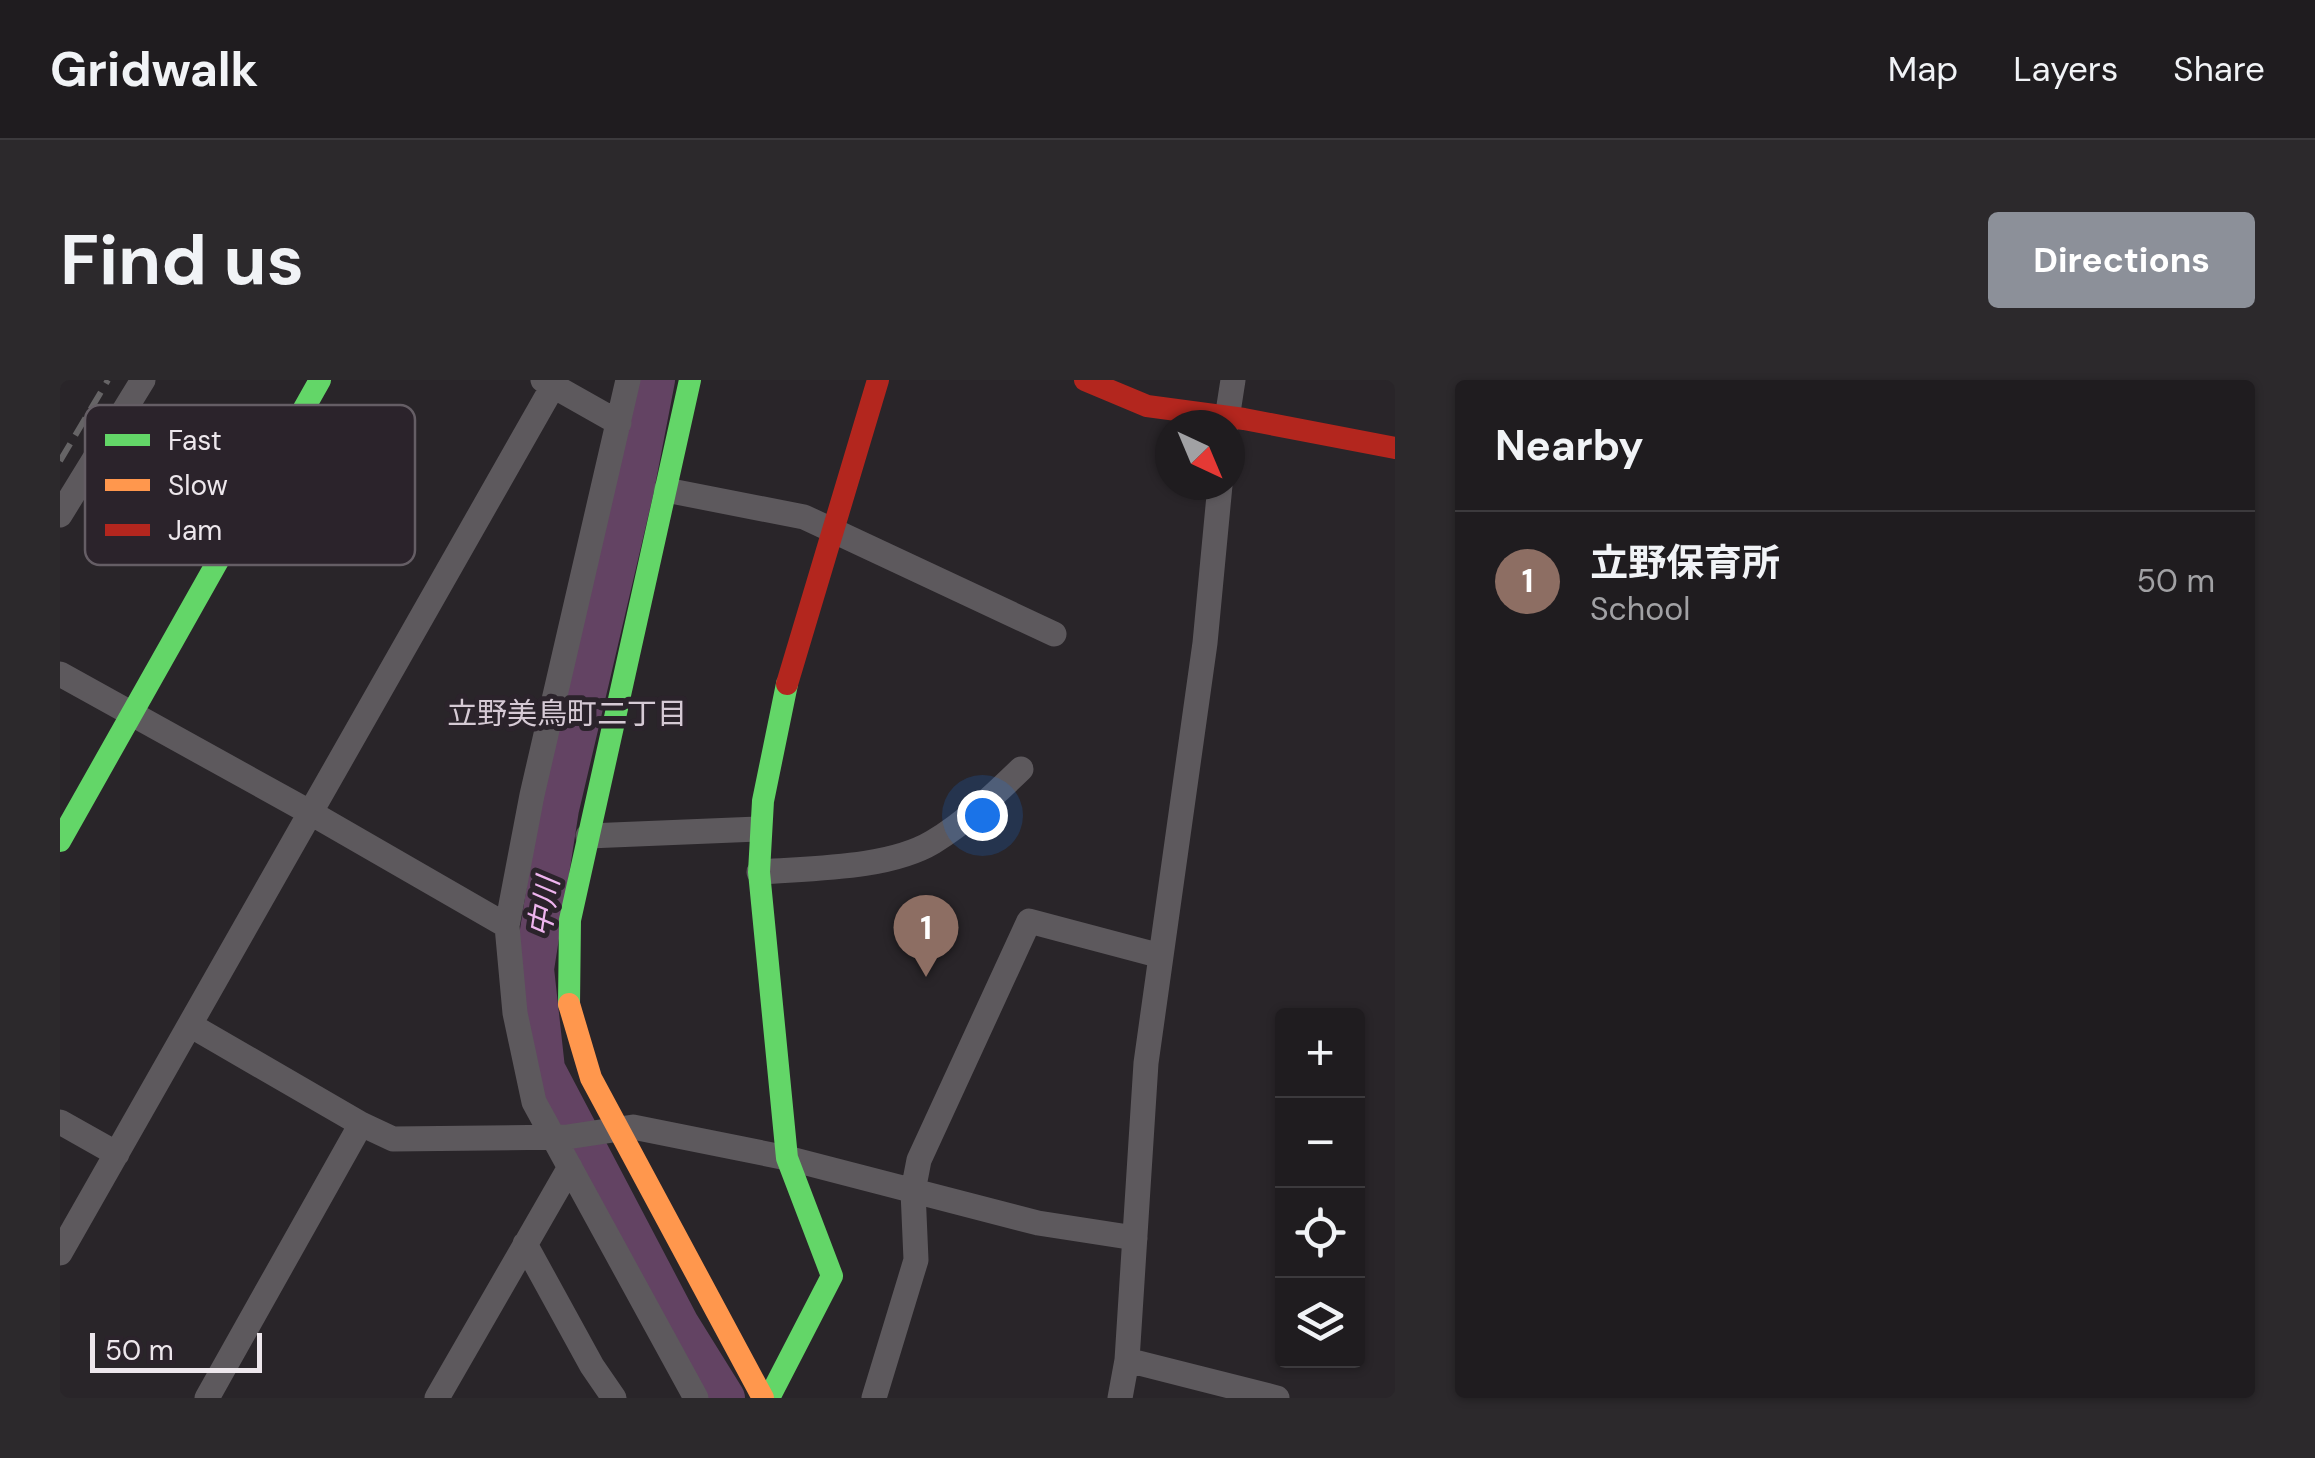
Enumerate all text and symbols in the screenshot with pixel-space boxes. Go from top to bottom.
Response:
text: Gridwalk [50,38,258,101]
text: Map [1888,46,1958,92]
text: Layers [2013,46,2118,92]
text: Share [2173,46,2265,92]
button: Directions [1988,212,2255,308]
text: Find us [60,215,304,306]
legend [85,405,415,565]
north arrow [1155,410,1245,500]
text: Nearby [1495,418,1644,473]
text: Fast [168,422,222,459]
text: Slow [168,467,228,504]
text: Jam [168,512,222,549]
text: 立野保育所 [1590,538,1780,588]
text: 1 [1522,560,1533,602]
text: 50 m [2137,560,2215,602]
text: School [1590,588,1690,630]
district label: 立野美鳥町二丁目 [447,694,687,733]
your location [957,790,1008,841]
water label: 中川 [520,871,568,940]
pin: 1 [894,894,958,977]
map controls [1275,1008,1365,1368]
button: + [1275,1008,1365,1098]
button: − [1275,1098,1365,1188]
button: locate [1275,1188,1365,1278]
button: layers [1275,1278,1365,1368]
scale bar [90,1328,262,1373]
text: 50 m [105,1332,174,1369]

